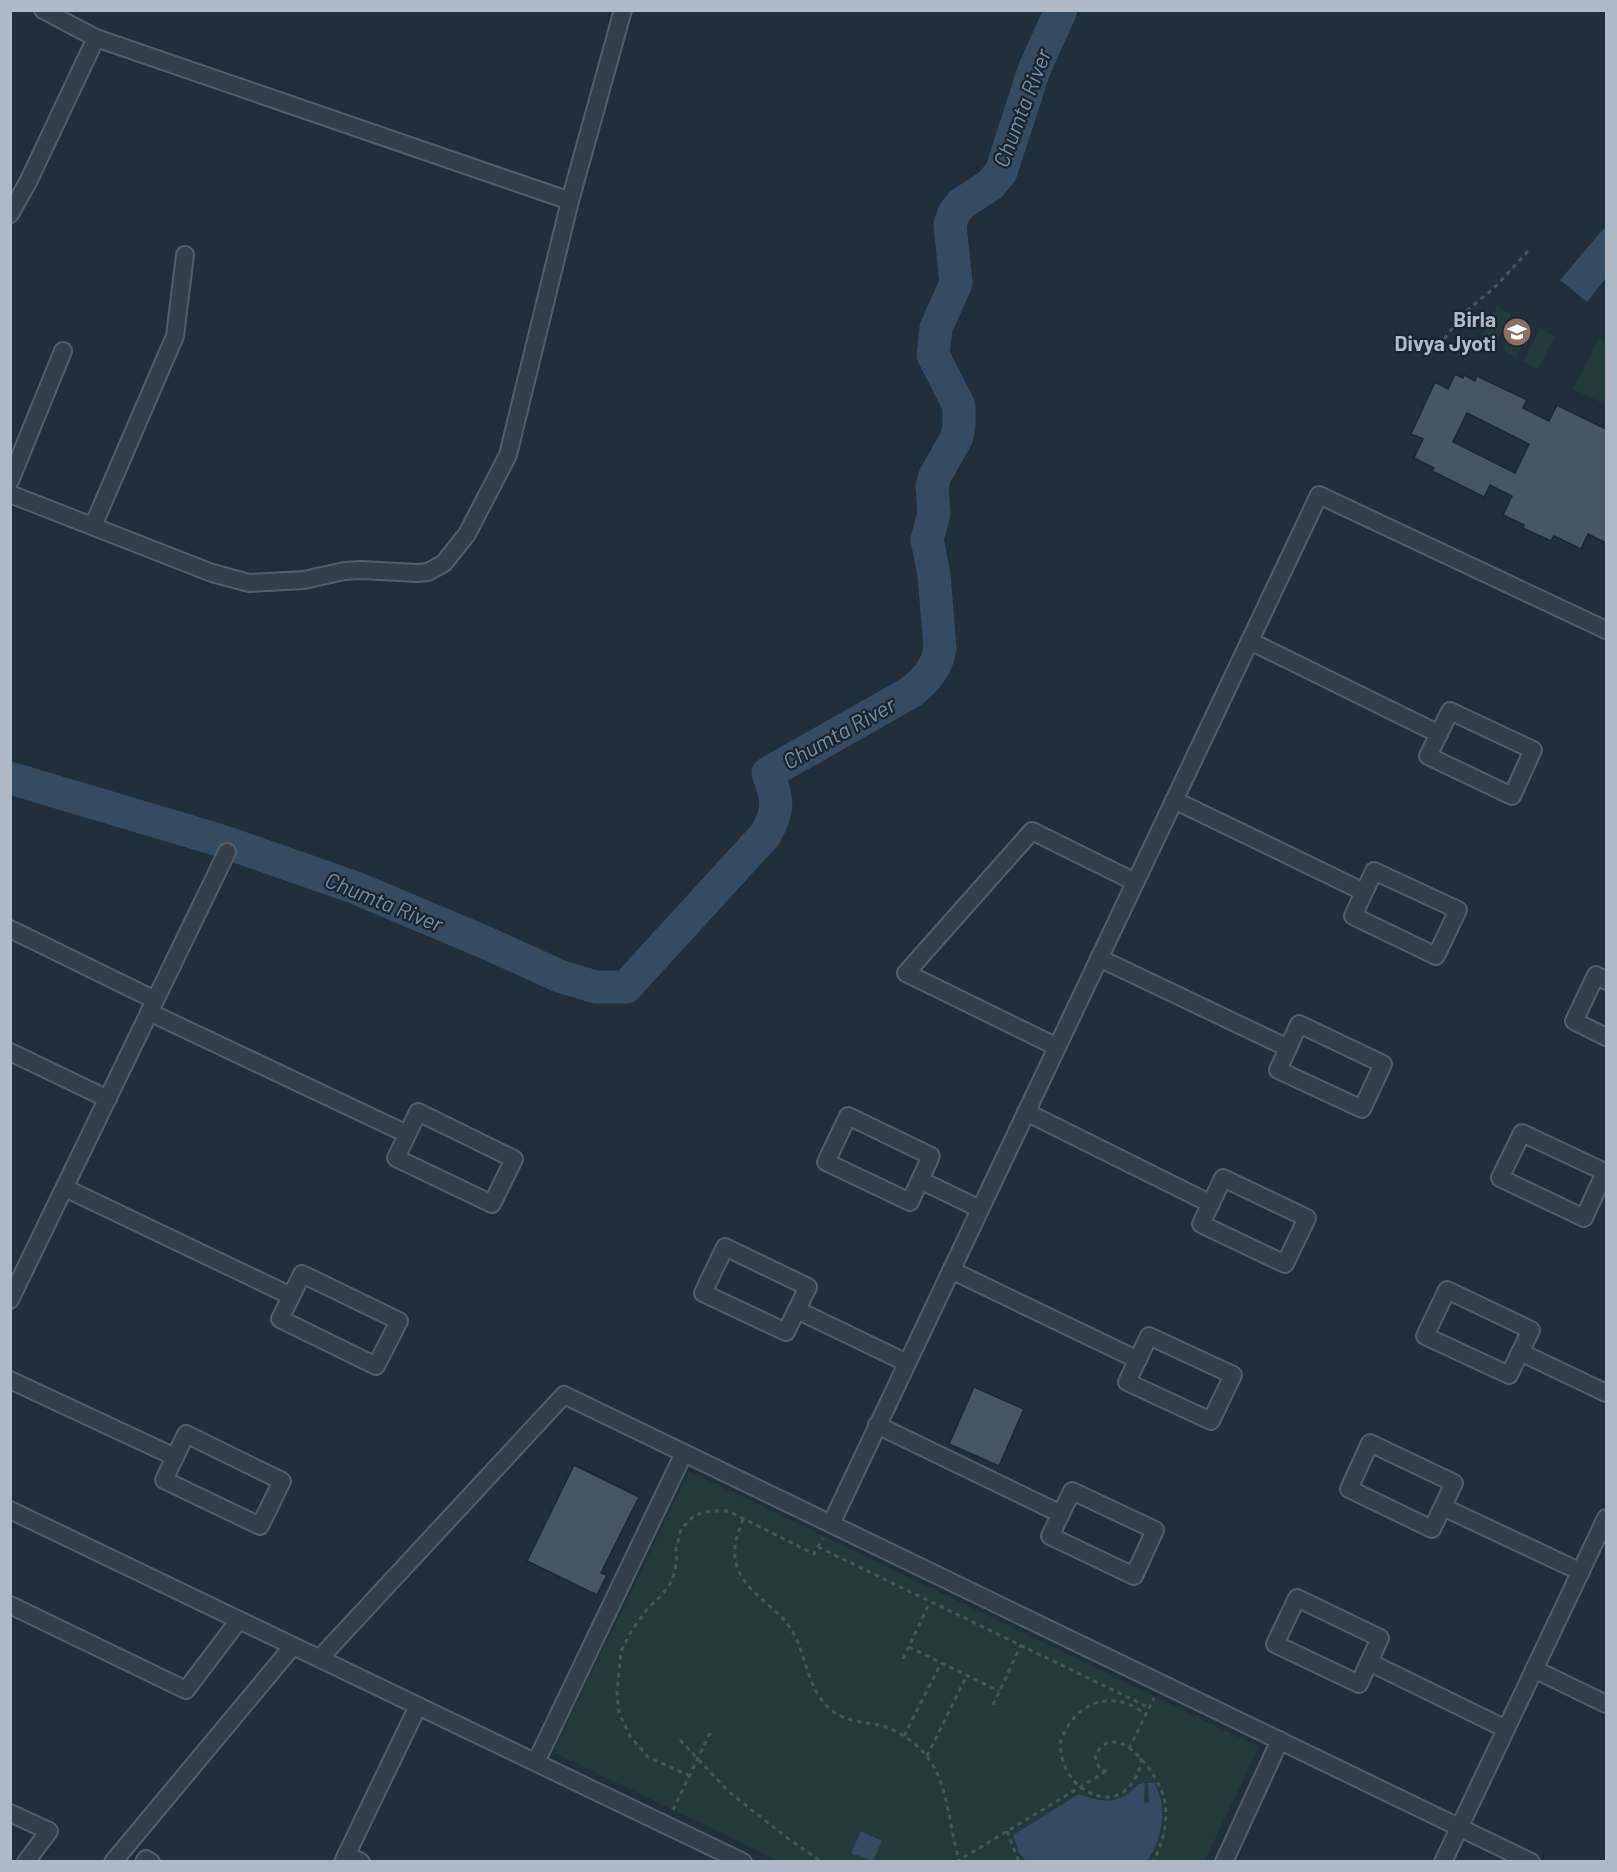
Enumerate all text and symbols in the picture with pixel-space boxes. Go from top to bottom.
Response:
water label: Chumta River [987,44,1056,170]
place label: Birla Divya Jyoti [1395,306,1496,355]
school or university icon: Birla Divya Jyoti [1501,316,1533,348]
water label: Chumta River [778,690,900,774]
water label: Chumta River [322,866,448,937]

